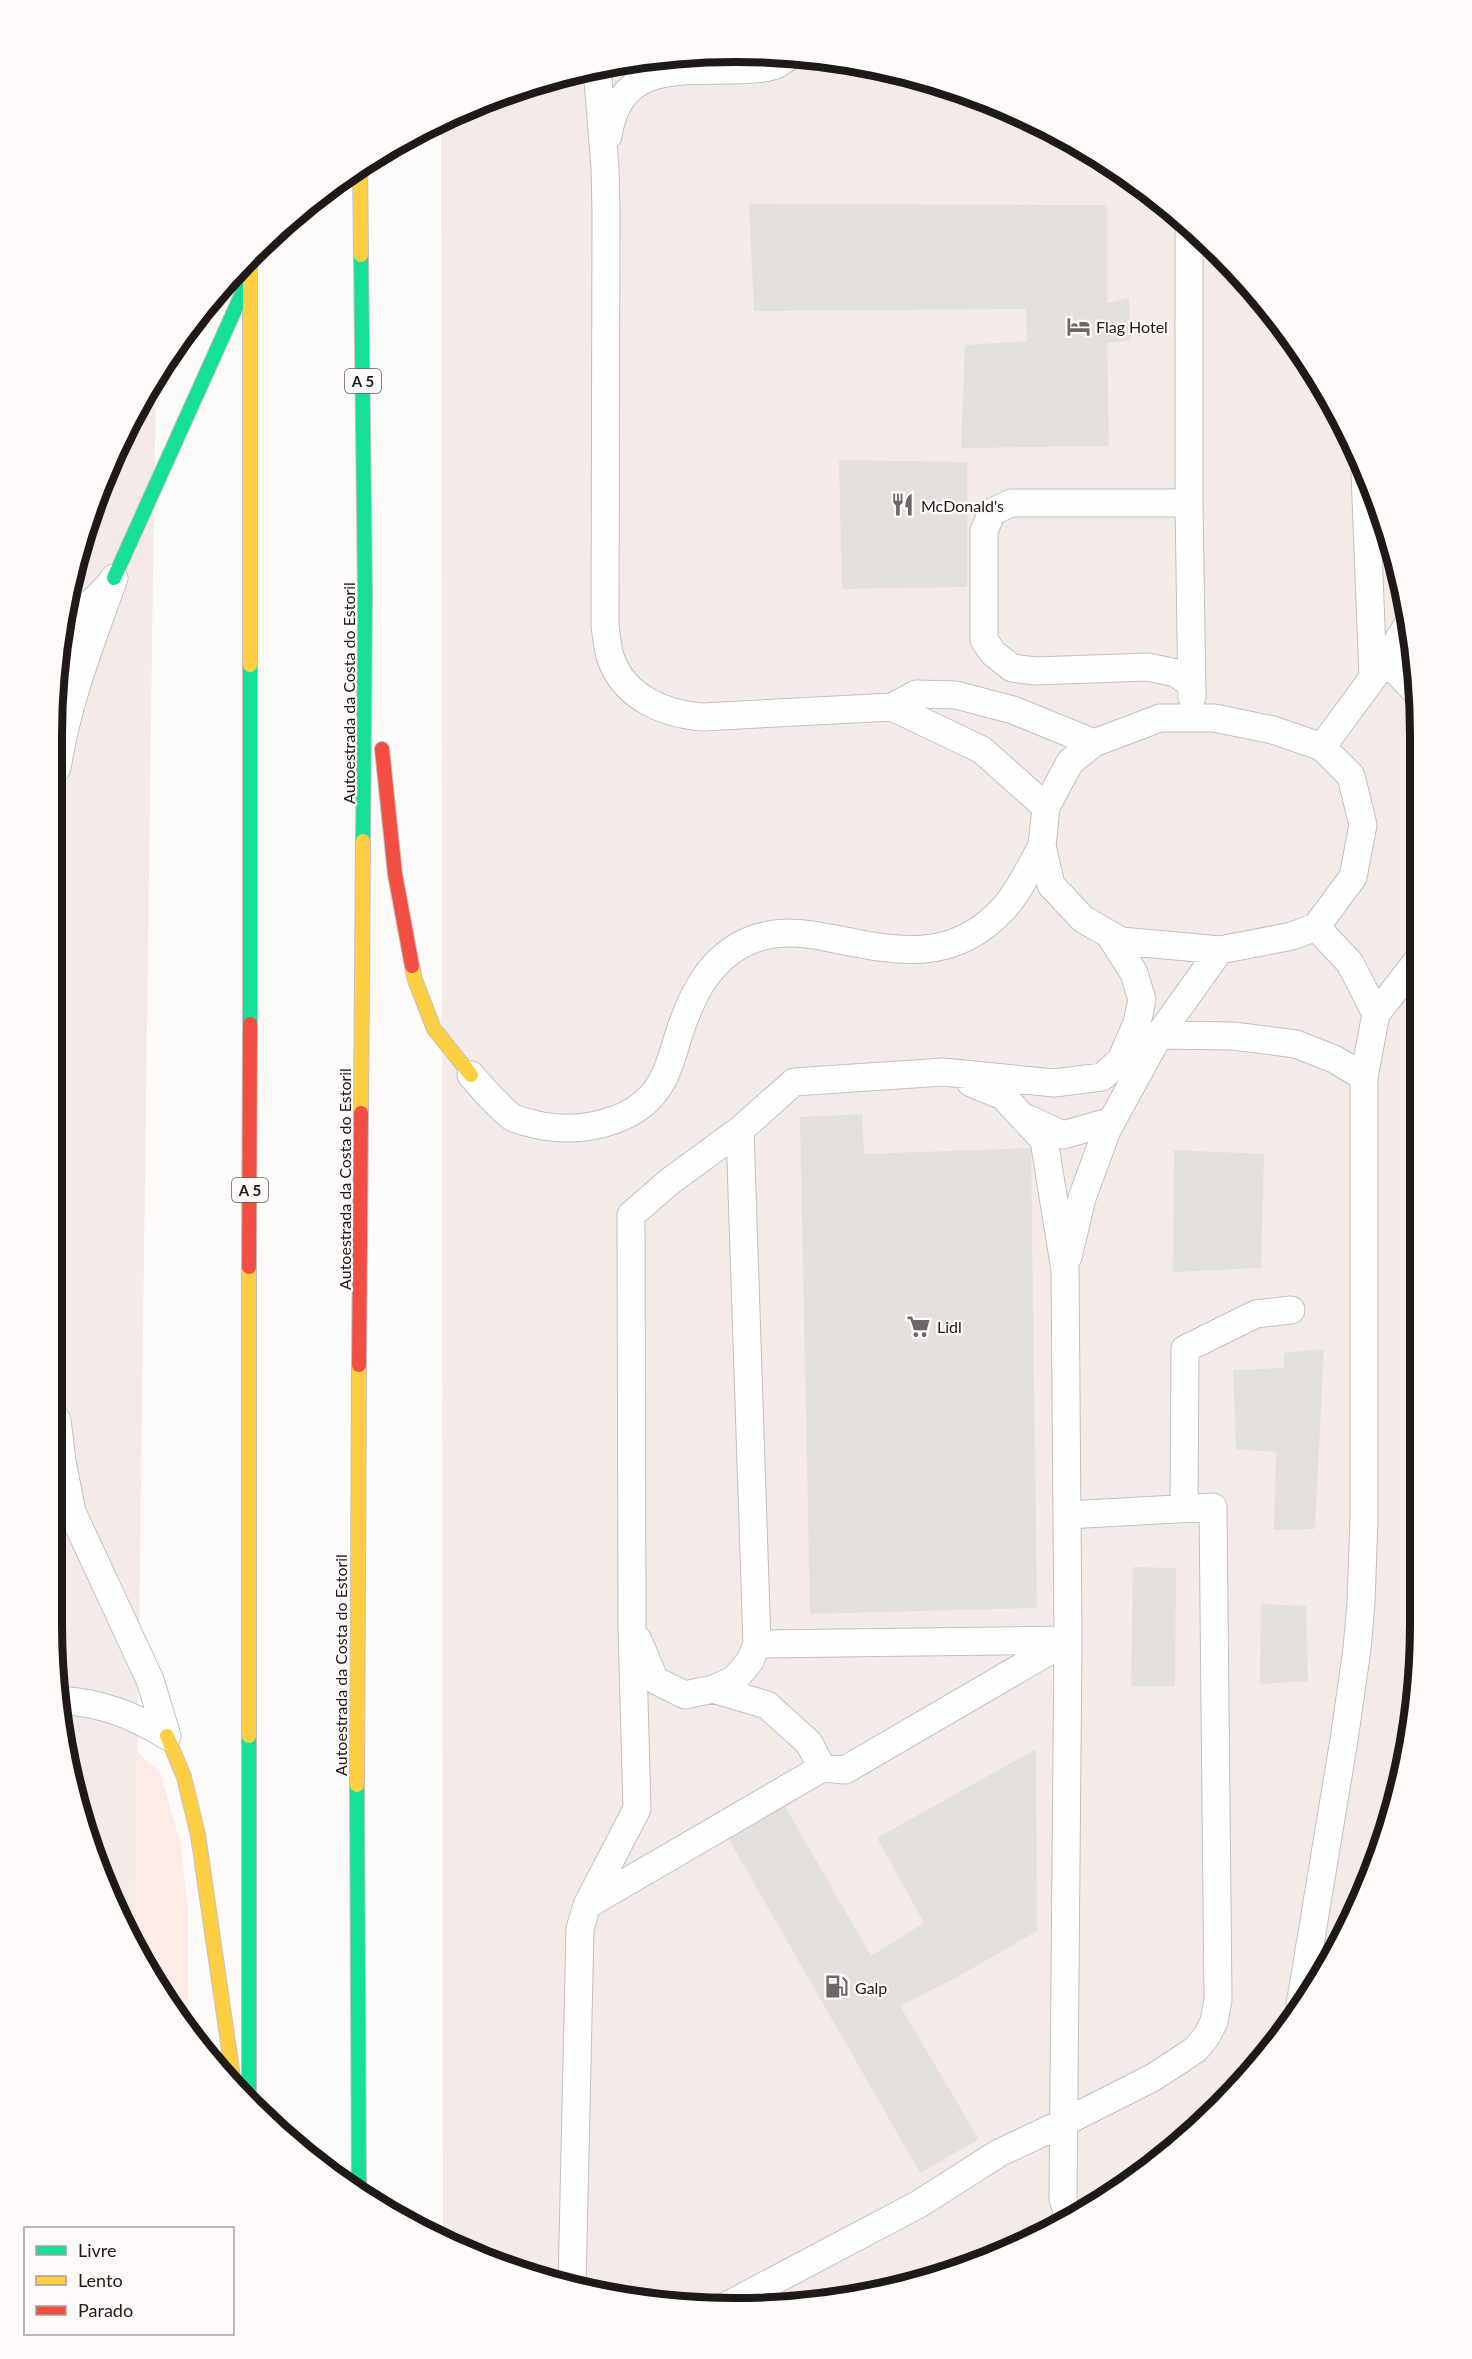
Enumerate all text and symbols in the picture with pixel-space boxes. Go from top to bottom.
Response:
hotel icon: Flag Hotel [1065,313,1091,339]
place label: Flag Hotel [1096,317,1168,336]
road number: A 5 [345,369,381,393]
restaurant icon: McDonald's [890,492,916,518]
place label: McDonald's [921,496,1004,515]
street label: Autoestrada da Costa do Estoril [339,582,358,804]
street label: Autoestrada da Costa do Estoril [335,1068,354,1290]
road number: A 5 [232,1178,268,1202]
supermarket icon: Lidl [906,1313,932,1339]
place label: Lidl [937,1317,962,1336]
street label: Autoestrada da Costa do Estoril [331,1554,350,1776]
fuel station icon: Galp [824,1974,850,2000]
place label: Galp [855,1978,887,1997]
legend [24,2227,234,2335]
text: Livre [78,2239,117,2261]
text: Lento [78,2269,123,2291]
text: Parado [78,2299,133,2321]

